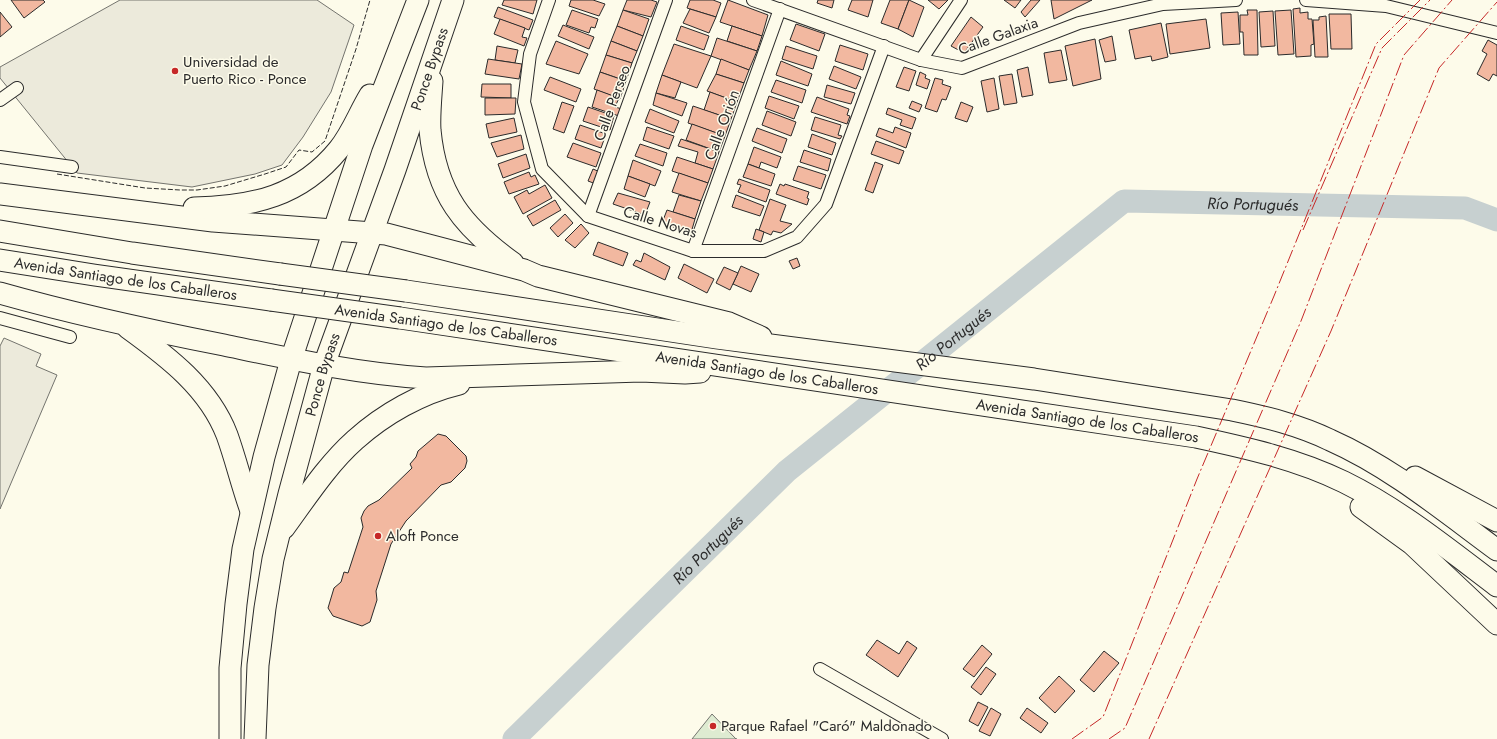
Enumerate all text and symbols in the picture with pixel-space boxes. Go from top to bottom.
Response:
street label: Calle Galaxia [955,11,1041,61]
street label: Ponce Bypass [405,25,454,113]
place label: Universidad de Puerto Rico - Ponce [183,51,307,90]
street label: Calle Perseo [588,62,636,144]
marker: Universidad de Puerto Rico - Ponce [170,66,180,76]
street label: Calle Orión [699,87,745,163]
water label: Río Portugués [1207,192,1299,217]
street label: Calle Novas [620,200,700,244]
street label: Avenida Santiago de los Caballeros [13,251,238,306]
street label: Avenida Santiago de los Caballeros [333,298,559,352]
water label: Río Portugués [910,301,996,376]
street label: Ponce Bypass [300,330,346,419]
street label: Avenida Santiago de los Caballeros [654,345,880,400]
street label: Avenida Santiago de los Caballeros [975,393,1200,448]
water label: Río Portugués [667,509,749,590]
place label: Aloft Ponce [386,525,459,547]
marker: Aloft Ponce [373,531,383,541]
place label: Parque Rafael "Caró" Maldonado [721,715,932,737]
marker: Parque Rafael "Caró" Maldonado [708,721,718,731]

